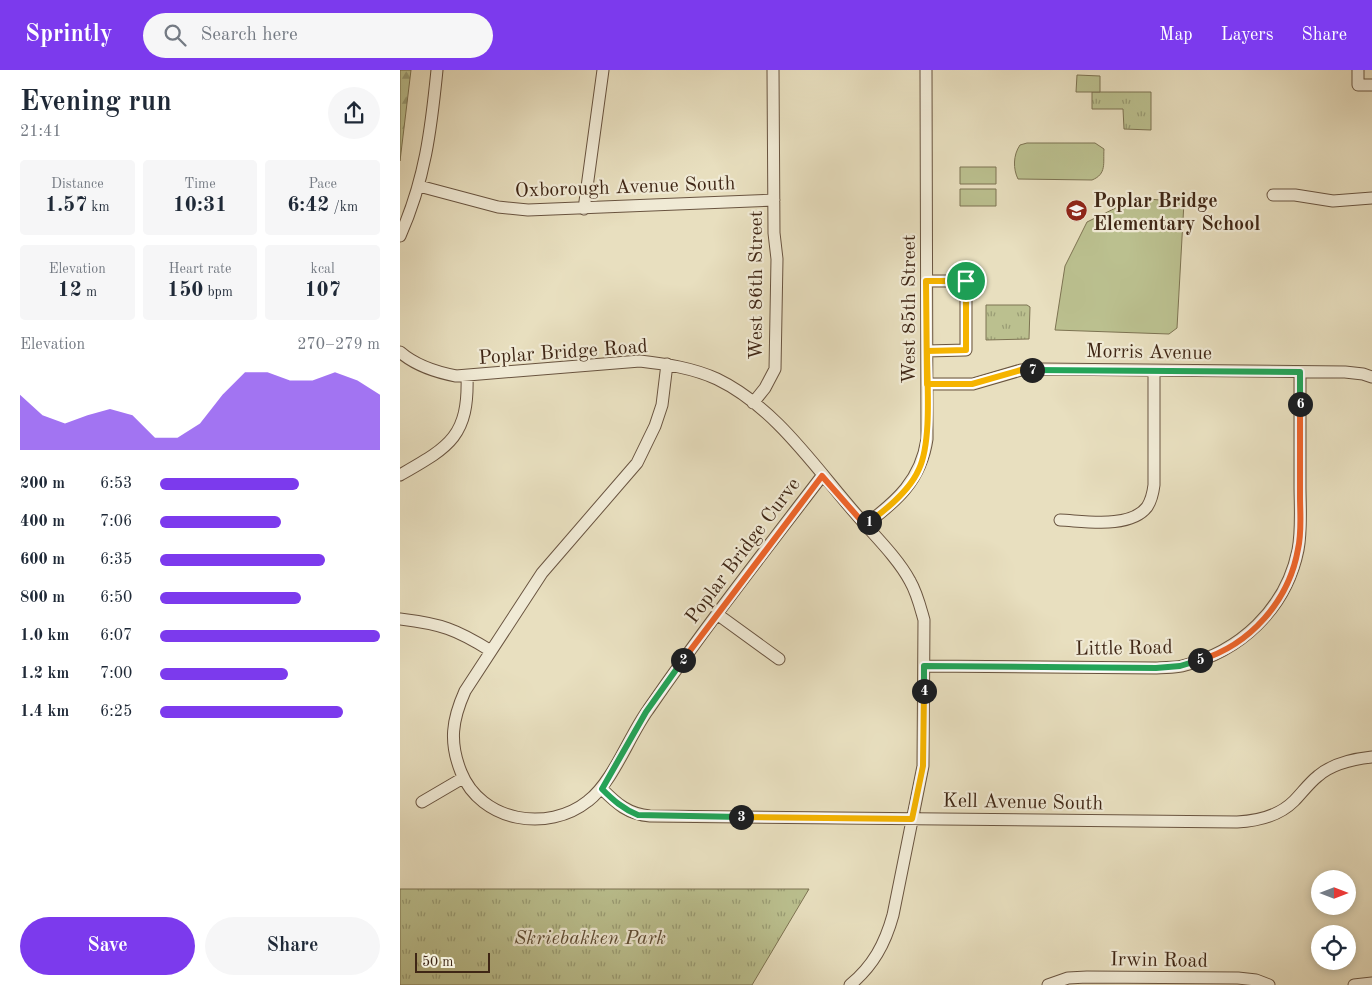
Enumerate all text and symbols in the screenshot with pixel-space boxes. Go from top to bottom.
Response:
search box [143,13,493,58]
icon: search [161,21,189,49]
text: Sprintly [25,23,113,47]
text: Search here [201,26,298,45]
text: Map [1159,26,1193,44]
text: Layers [1221,26,1273,44]
text: Share [1301,26,1347,44]
button: share [328,87,380,139]
text: Evening run [20,89,172,117]
text: 21:41 [20,124,62,140]
street label: Oxborough Avenue South [514,174,736,202]
text: Distance [51,177,104,191]
text: Time [184,177,216,191]
text: Pace [308,177,337,191]
place label: Poplar Bridge Elementary School [1093,192,1260,235]
text: 1.57 [45,195,87,216]
text: 10:31 [173,195,227,216]
text: 6:42 [287,195,330,216]
school or university icon: Poplar Bridge Elementary School [1065,199,1089,223]
text: km [87,200,110,214]
text: /km [330,200,358,214]
street label: West 86th Street [747,210,767,360]
street label: West 85th Street [900,234,920,384]
pin [945,260,987,302]
text: Elevation [49,262,106,276]
text: Heart rate [169,262,231,276]
text: kcal [311,262,335,276]
icon: arrive [952,267,980,295]
text: 12 [58,280,82,301]
text: 150 [167,280,204,301]
text: 107 [304,280,341,301]
text: m [82,285,97,299]
text: bpm [204,285,233,299]
text: Elevation [20,337,85,353]
text: 270–279 m [297,337,380,353]
street label: Poplar Bridge Road [478,337,649,369]
street label: Morris Avenue [1086,342,1212,364]
pin: 7 [1020,358,1044,382]
text: 7 [1028,363,1037,377]
pin: 6 [1288,392,1312,416]
text: 6 [1296,397,1305,411]
street label: Poplar Bridge Curve [683,475,805,628]
text: 200 m [20,476,65,492]
text: 6:53 [100,476,132,492]
pin: 1 [856,510,882,534]
text: 400 m [20,514,65,530]
text: 7:06 [100,514,132,530]
text: 1 [865,515,874,529]
text: 600 m [20,552,65,568]
text: 6:35 [100,552,132,568]
text: 800 m [20,590,65,606]
text: 6:50 [100,590,132,606]
text: 1.0 km [20,628,69,644]
text: 6:07 [100,628,132,644]
street label: Little Road [1075,638,1173,660]
pin: 2 [670,648,696,672]
pin: 5 [1188,648,1212,672]
text: 2 [679,653,688,667]
text: 5 [1196,653,1205,667]
text: 1.2 km [20,666,69,682]
text: 7:00 [100,666,132,682]
pin: 4 [912,678,936,704]
text: 4 [920,684,929,698]
text: 1.4 km [20,704,69,720]
text: 6:25 [100,704,132,720]
street label: Kell Avenue South [942,792,1104,814]
pin: 3 [728,804,754,830]
text: 3 [737,810,746,824]
north arrow [1311,870,1356,915]
map controls [1311,870,1356,970]
button: Save [20,917,195,975]
button: Share [205,917,380,975]
button: locate [1311,925,1356,970]
park label: Skriebakken Park [514,929,666,949]
scale bar [415,950,490,973]
street label: Irwin Road [1110,950,1208,972]
text: 50 m [422,955,453,969]

